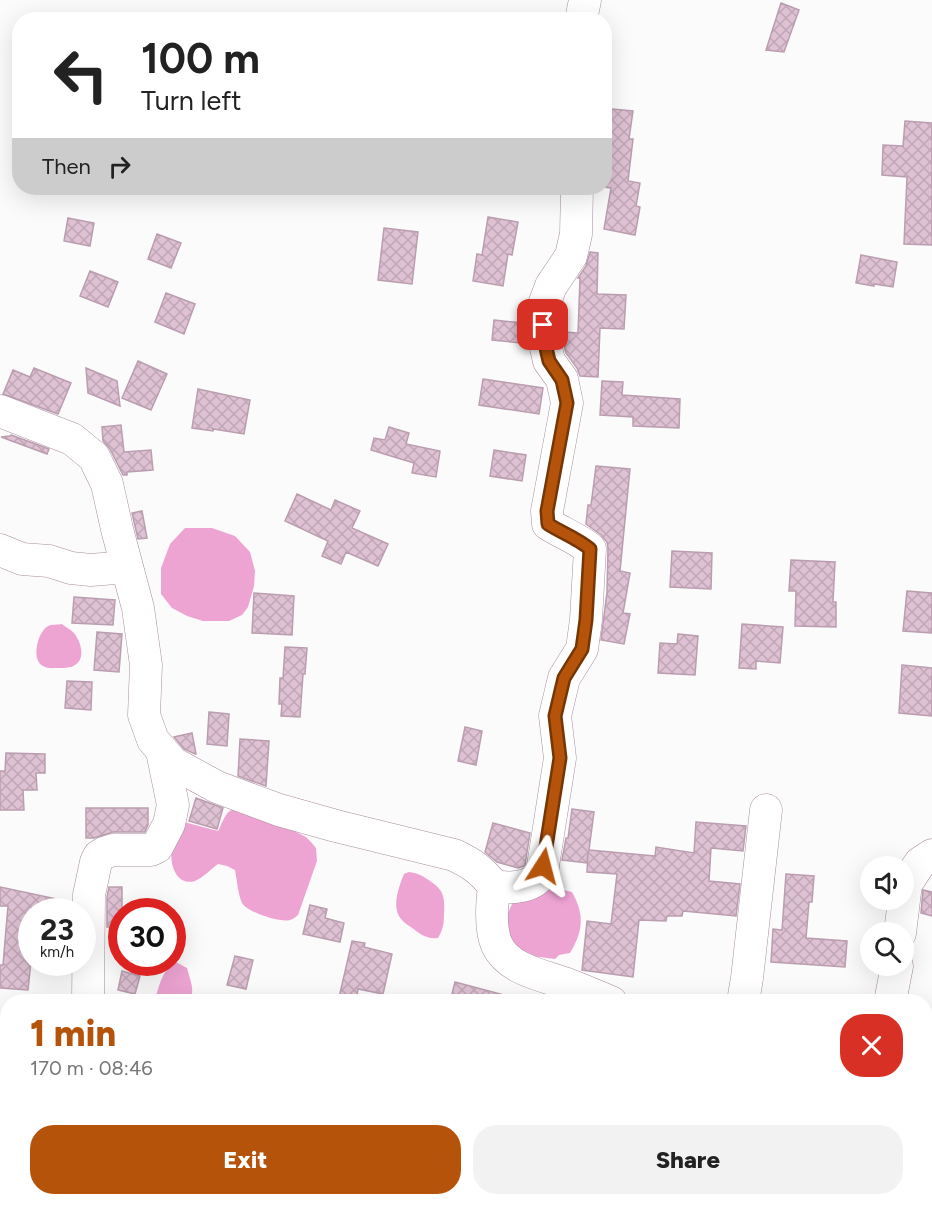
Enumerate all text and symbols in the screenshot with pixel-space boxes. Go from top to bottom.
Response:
text: 100 m [141,33,260,84]
icon: left [42,36,120,114]
text: Turn left [141,84,241,117]
icon: right [103,150,136,183]
text: Then [42,153,91,180]
pin [517,299,568,350]
icon: arrive [526,308,559,341]
position arrow [511,834,575,898]
map controls [860,856,914,976]
button: sound [860,856,914,910]
speed limit sign: 30 [108,898,186,976]
text: 23 [40,911,74,948]
button: search [860,922,914,976]
text: km/h [40,943,74,961]
text: 1 min [30,1012,116,1055]
button: close [840,1014,903,1077]
text: 170 m · 08:46 [30,1056,153,1080]
button: Exit [30,1125,461,1194]
button: Share [473,1125,903,1194]

